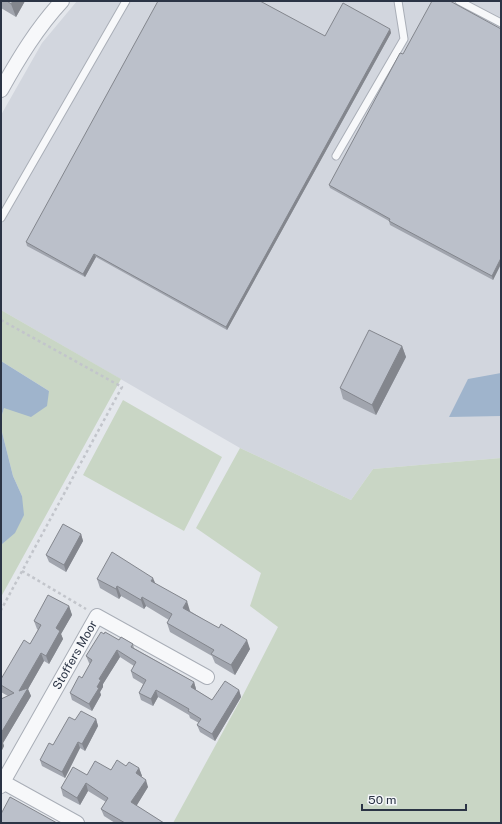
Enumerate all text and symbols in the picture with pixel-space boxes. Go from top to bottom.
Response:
street label: Stoffers Moor [50,618,100,692]
scale bar [362,786,466,812]
text: 50 m [368,793,396,807]

